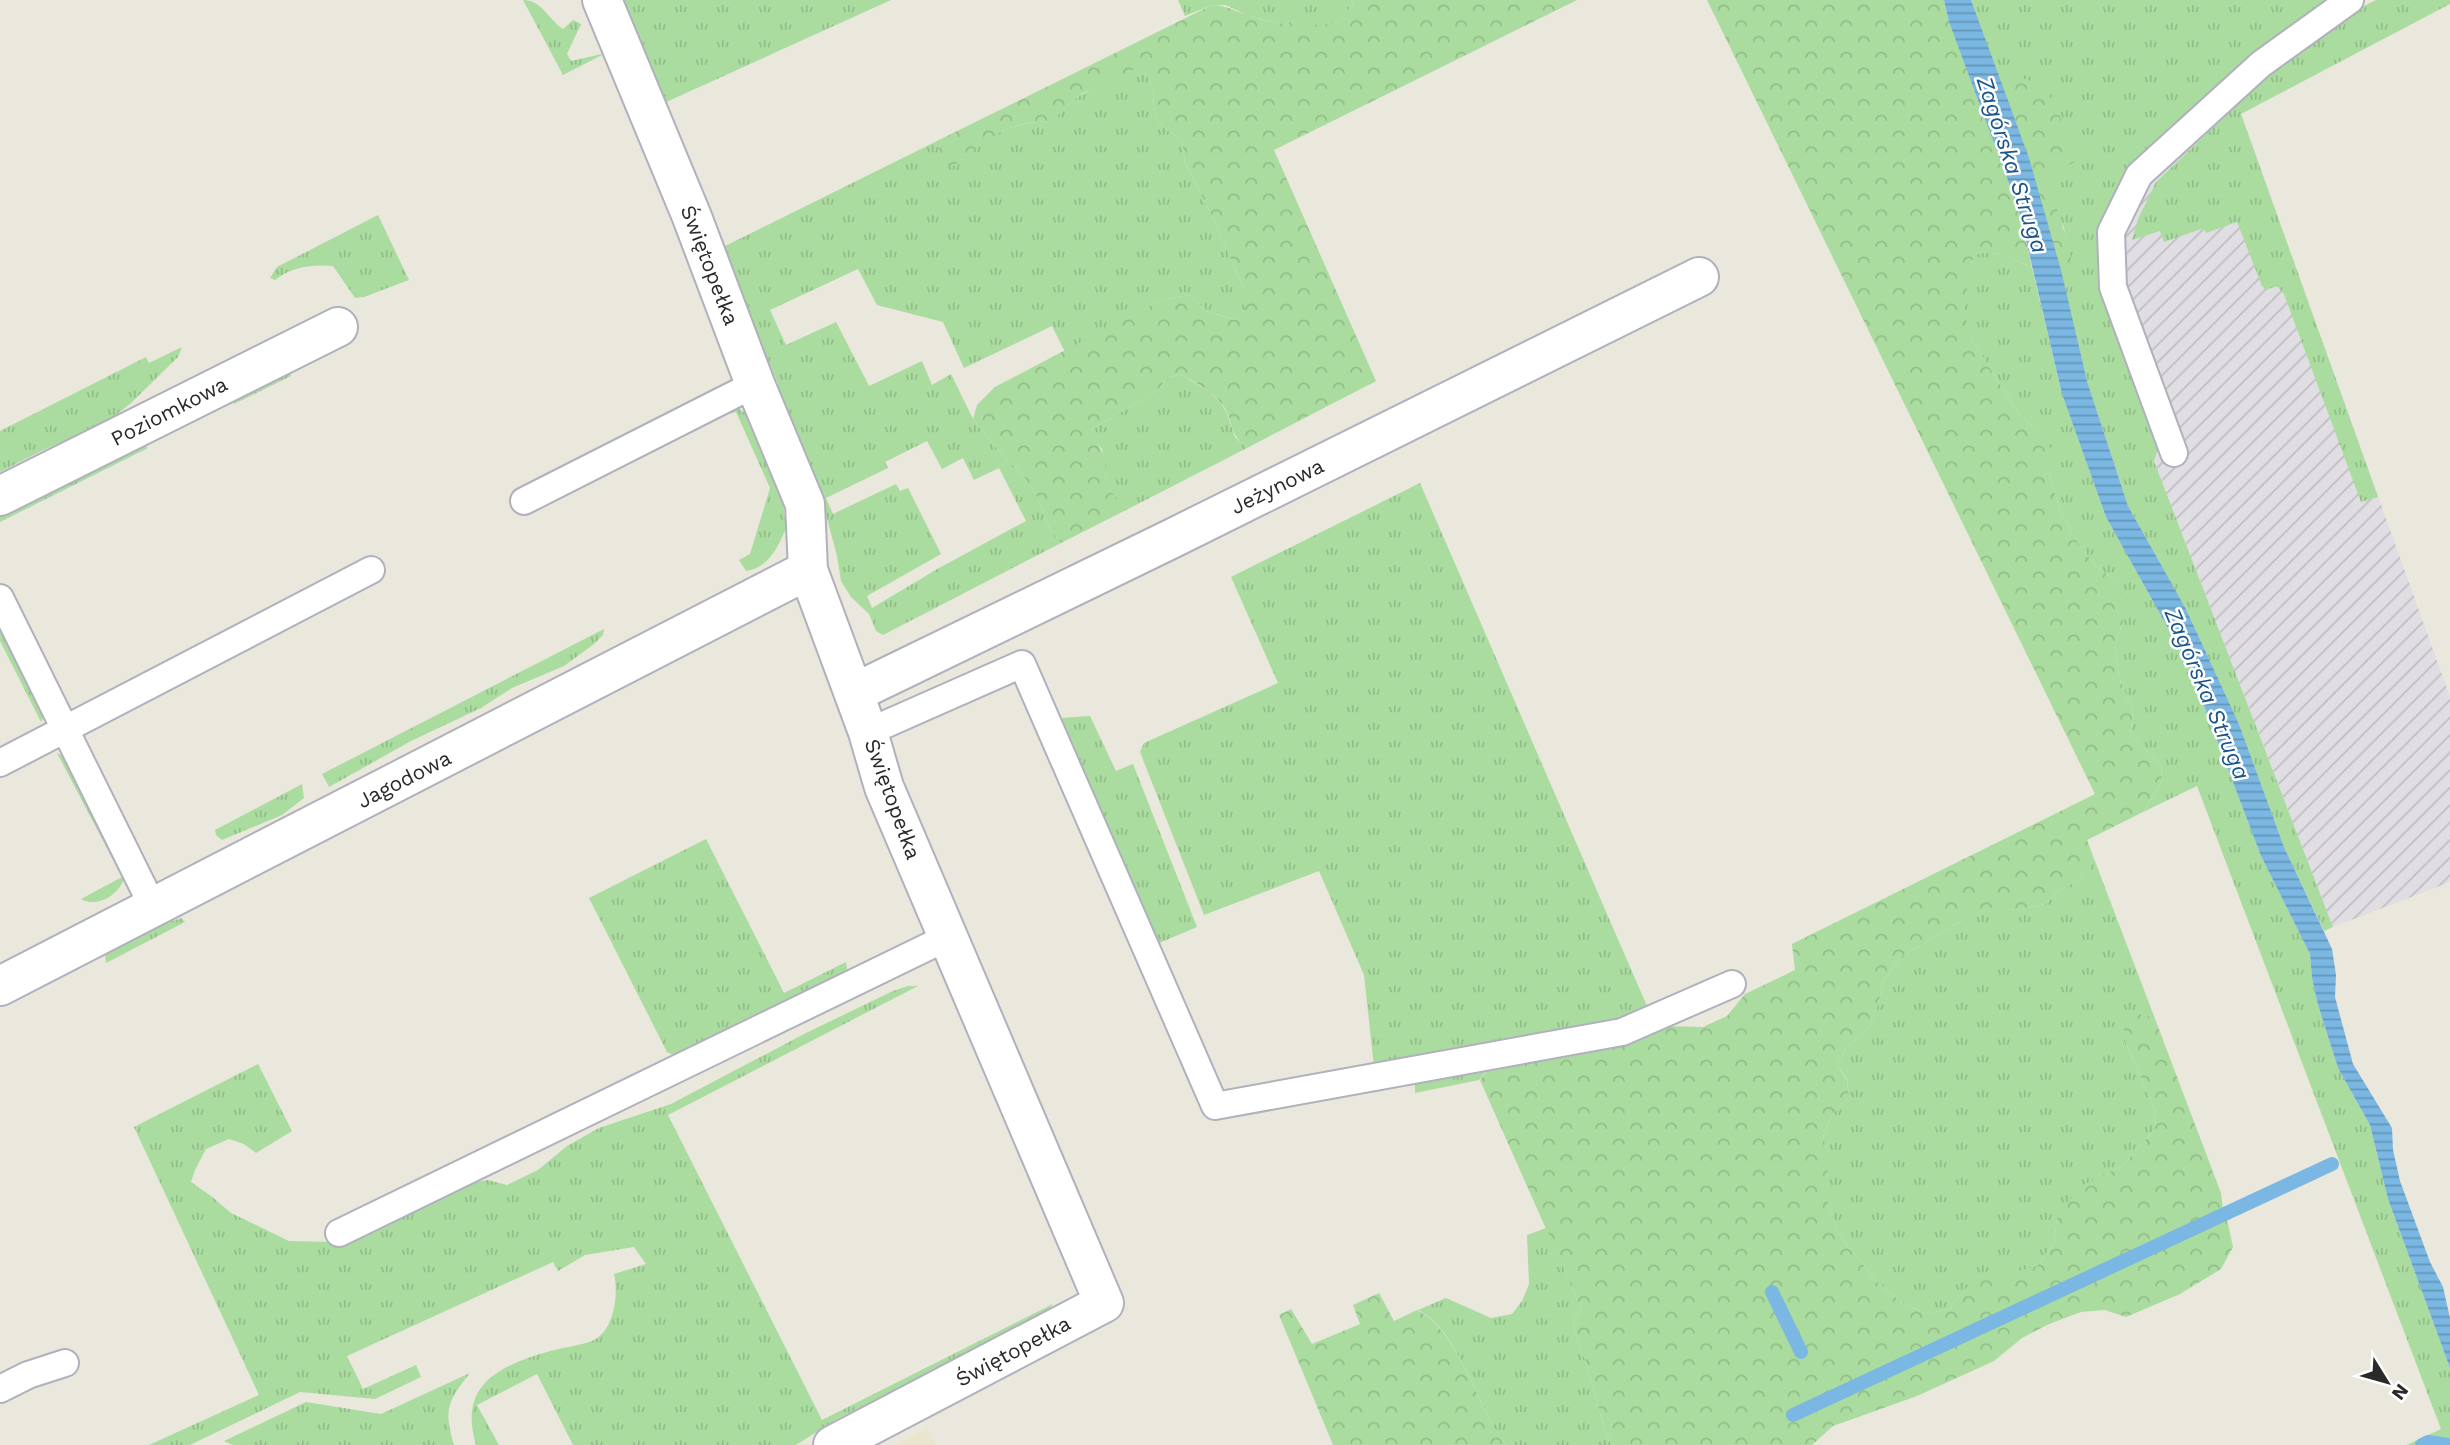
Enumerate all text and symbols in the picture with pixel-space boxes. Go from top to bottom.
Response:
water label: Zagórska Struga [1970,72,2053,257]
street label: Świętopełka [676,201,744,329]
street label: Poziomkowa [107,371,232,451]
street label: Jeżynowa [1226,453,1328,519]
water label: Zagórska Struga [2158,603,2255,784]
street label: Świętopełka [860,735,926,863]
street label: Jagodowa [353,745,455,813]
street label: Świętopełka [951,1310,1075,1392]
north arrow [2352,1347,2422,1417]
text: N [2387,1379,2414,1404]

